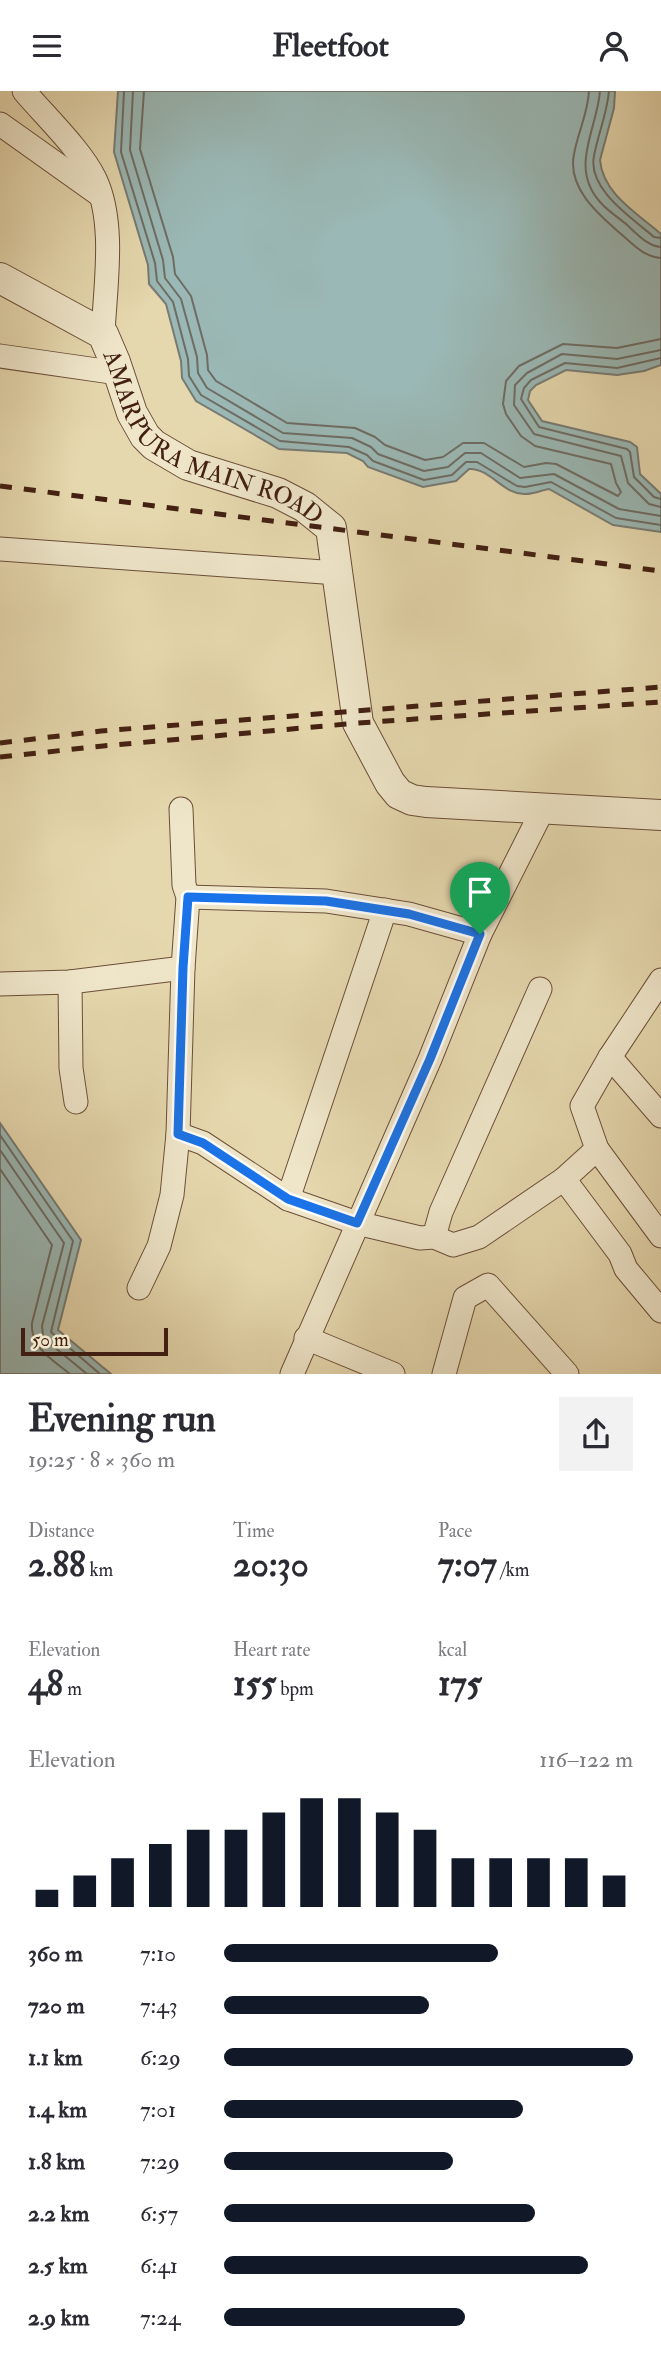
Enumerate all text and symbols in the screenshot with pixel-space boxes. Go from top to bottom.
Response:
text: Fleetfoot [272,26,389,66]
icon: menu [28,27,66,65]
icon: person [595,27,633,65]
street label: AMARPURA MAIN ROAD [96,344,330,531]
pin [450,862,510,934]
icon: arrive [461,873,499,911]
scale bar [21,1325,168,1357]
text: 50 m [32,1328,69,1352]
text: Evening run [28,1395,216,1443]
button: share [559,1397,633,1471]
text: 19:25 · 8 × 360 m [28,1445,175,1474]
text: Distance [28,1519,94,1543]
text: Time [233,1519,275,1543]
text: Pace [438,1519,472,1543]
text: 2.88 [28,1543,85,1587]
text: 20:30 [233,1543,309,1587]
text: 7:07 [438,1543,497,1587]
text: km [85,1558,113,1582]
text: /km [497,1558,529,1582]
text: Elevation [28,1638,100,1662]
text: Heart rate [233,1638,310,1662]
text: kcal [438,1638,467,1662]
text: 48 [28,1662,63,1706]
text: 155 [233,1662,276,1706]
text: 175 [438,1662,482,1706]
text: m [63,1677,82,1701]
text: bpm [276,1677,314,1701]
text: Elevation [28,1745,116,1774]
text: 116–122 m [539,1745,633,1774]
text: 360 m [28,1939,83,1968]
text: 7:10 [140,1939,176,1968]
text: 720 m [28,1991,85,2020]
text: 7:43 [140,1991,177,2020]
text: 1.1 km [28,2043,83,2072]
text: 6:29 [140,2043,181,2072]
text: 1.4 km [28,2095,87,2124]
text: 7:01 [140,2095,176,2124]
text: 1.8 km [28,2147,85,2176]
text: 7:29 [140,2147,180,2176]
text: 2.2 km [28,2199,89,2228]
text: 6:57 [140,2199,178,2228]
text: 2.5 km [28,2251,88,2280]
text: 6:41 [140,2251,178,2280]
text: 2.9 km [28,2303,90,2332]
text: 7:24 [140,2303,180,2332]

